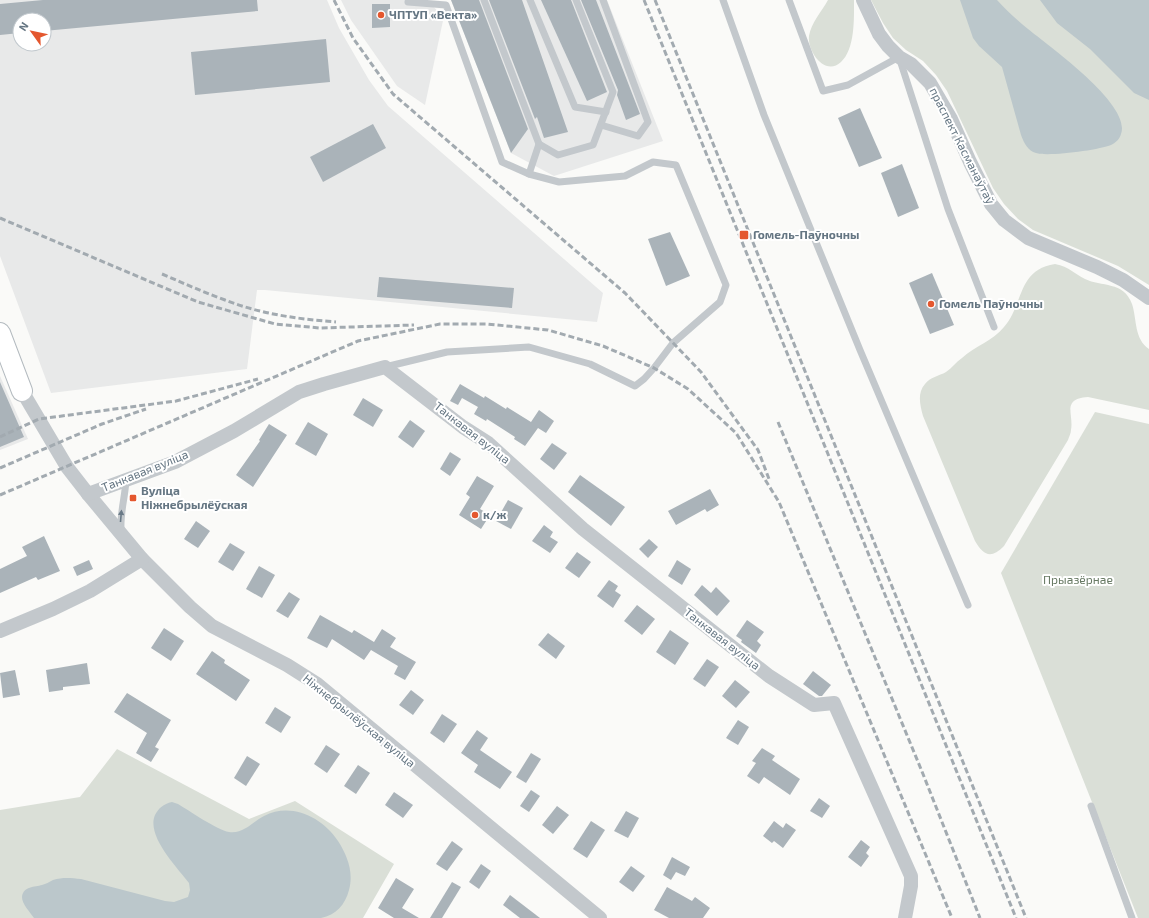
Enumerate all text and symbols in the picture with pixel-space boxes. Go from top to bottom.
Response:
place label: ЧПТУП «Векта» [389,7,477,21]
marker: ЧПТУП «Векта» [376,10,386,20]
north arrow [12,12,52,52]
text: N [16,19,31,33]
street label: праспект Касманаўтаў [926,85,999,207]
place label: Гомель-Паўночны [753,227,859,241]
marker: Гомель-Паўночны [738,229,750,241]
place label: Гомель Паўночны [939,296,1043,310]
marker: Гомель Паўночны [926,299,936,309]
street label: Танкавая вуліца [431,398,513,467]
street label: Танкавая вуліца [99,446,190,495]
place label: Вуліца Ніжнебрылёўская [141,483,248,511]
marker: Вуліца Ніжнебрылёўская [128,493,138,503]
place label: к/ж [483,507,506,521]
one-way arrow [118,509,125,522]
marker: к/ж [470,510,480,520]
park label: Прыазёрнае [1043,572,1113,586]
street label: Танкавая вуліца [681,604,763,673]
street label: Ніжнебрылёўская вуліца [300,671,419,771]

